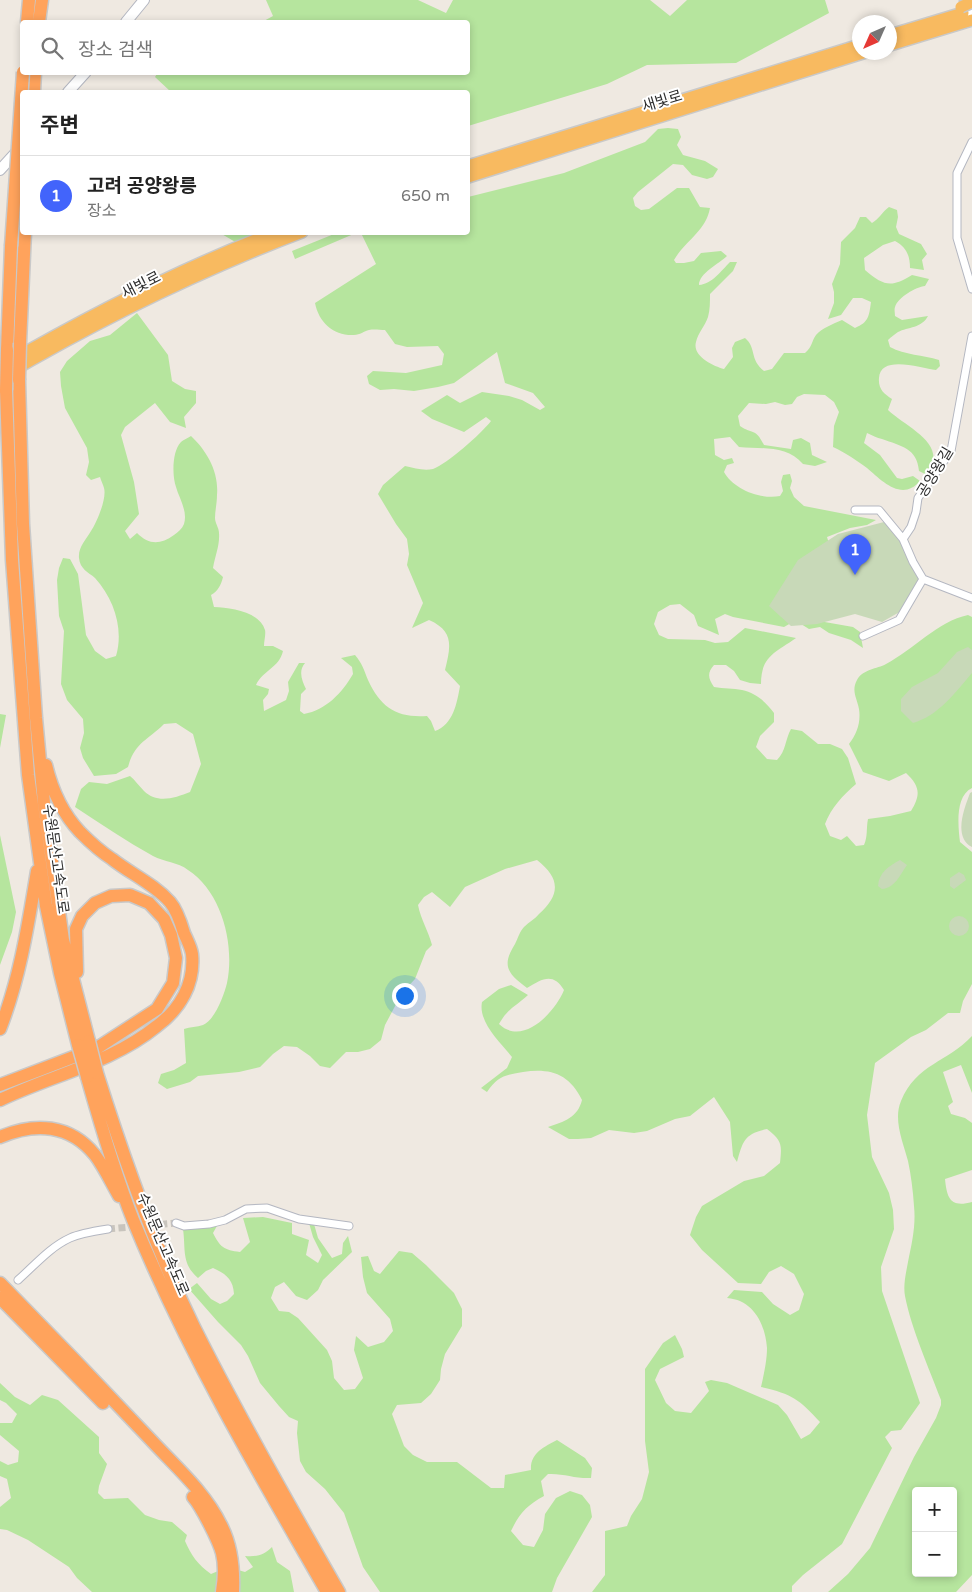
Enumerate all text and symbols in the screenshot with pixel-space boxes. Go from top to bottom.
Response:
north arrow [852,15,897,60]
search box [20,20,470,75]
icon: search [38,34,66,62]
text: 장소 검색 [78,39,153,61]
street label: 새빛로 [640,86,684,116]
text: 주변 [40,113,79,138]
text: 고려 공양왕릉 [87,175,197,197]
text: 1 [51,186,61,206]
text: 650 m [401,186,450,206]
text: 장소 [87,201,116,221]
street label: 새빛로 [118,268,164,302]
street label: 공양왕길 [913,444,957,500]
pin: 1 [839,534,871,575]
street label: 수원문산고속도로 [39,803,73,915]
your location [392,983,418,1009]
street label: 수원문산고속도로 [133,1190,193,1298]
map controls [912,1487,957,1577]
button: + [912,1487,957,1532]
button: − [912,1532,957,1577]

